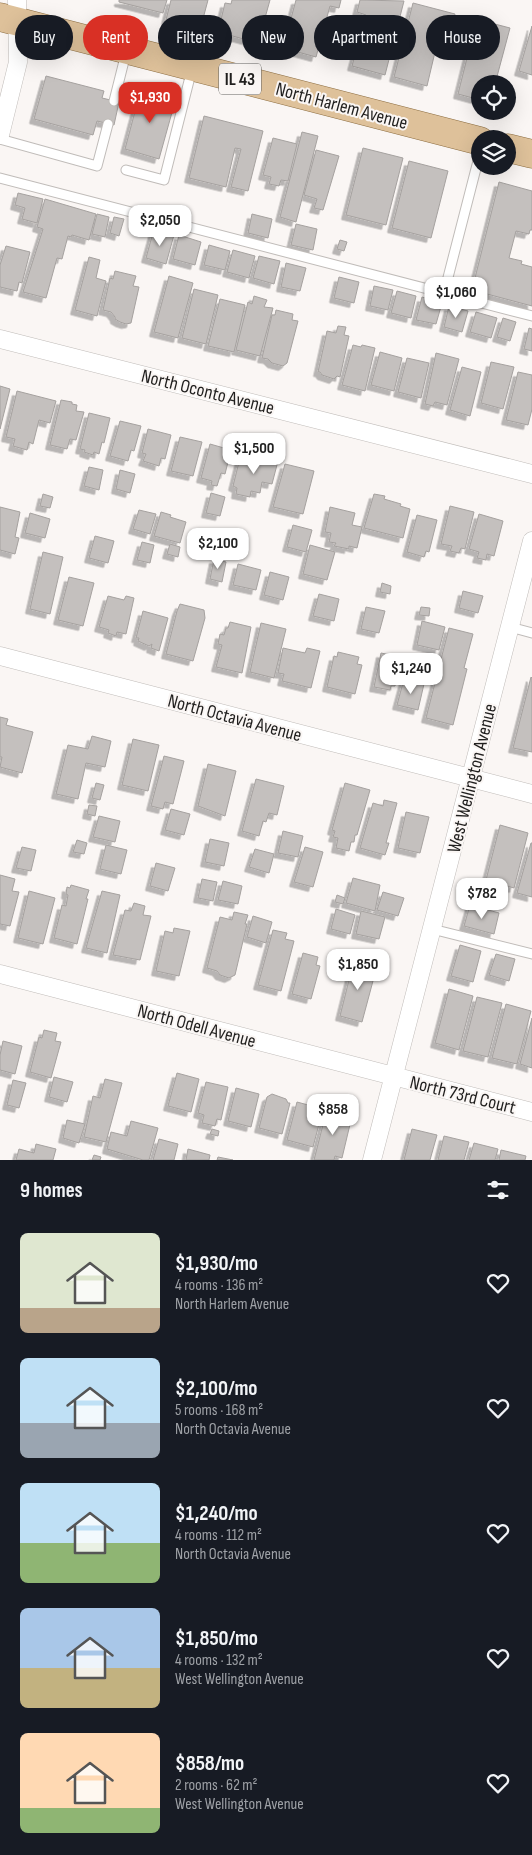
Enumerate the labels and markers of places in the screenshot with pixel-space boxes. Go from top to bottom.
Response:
pin: $1,930 [109,82,191,124]
pin: $2,050 [119,204,201,247]
pin: $1,060 [415,276,497,319]
pin: $1,500 [213,432,295,475]
pin: $2,100 [177,528,259,570]
pin: $1,240 [370,652,452,695]
pin: $782 [452,878,512,920]
pin: $1,850 [317,948,399,991]
pin: $858 [303,1094,363,1136]

